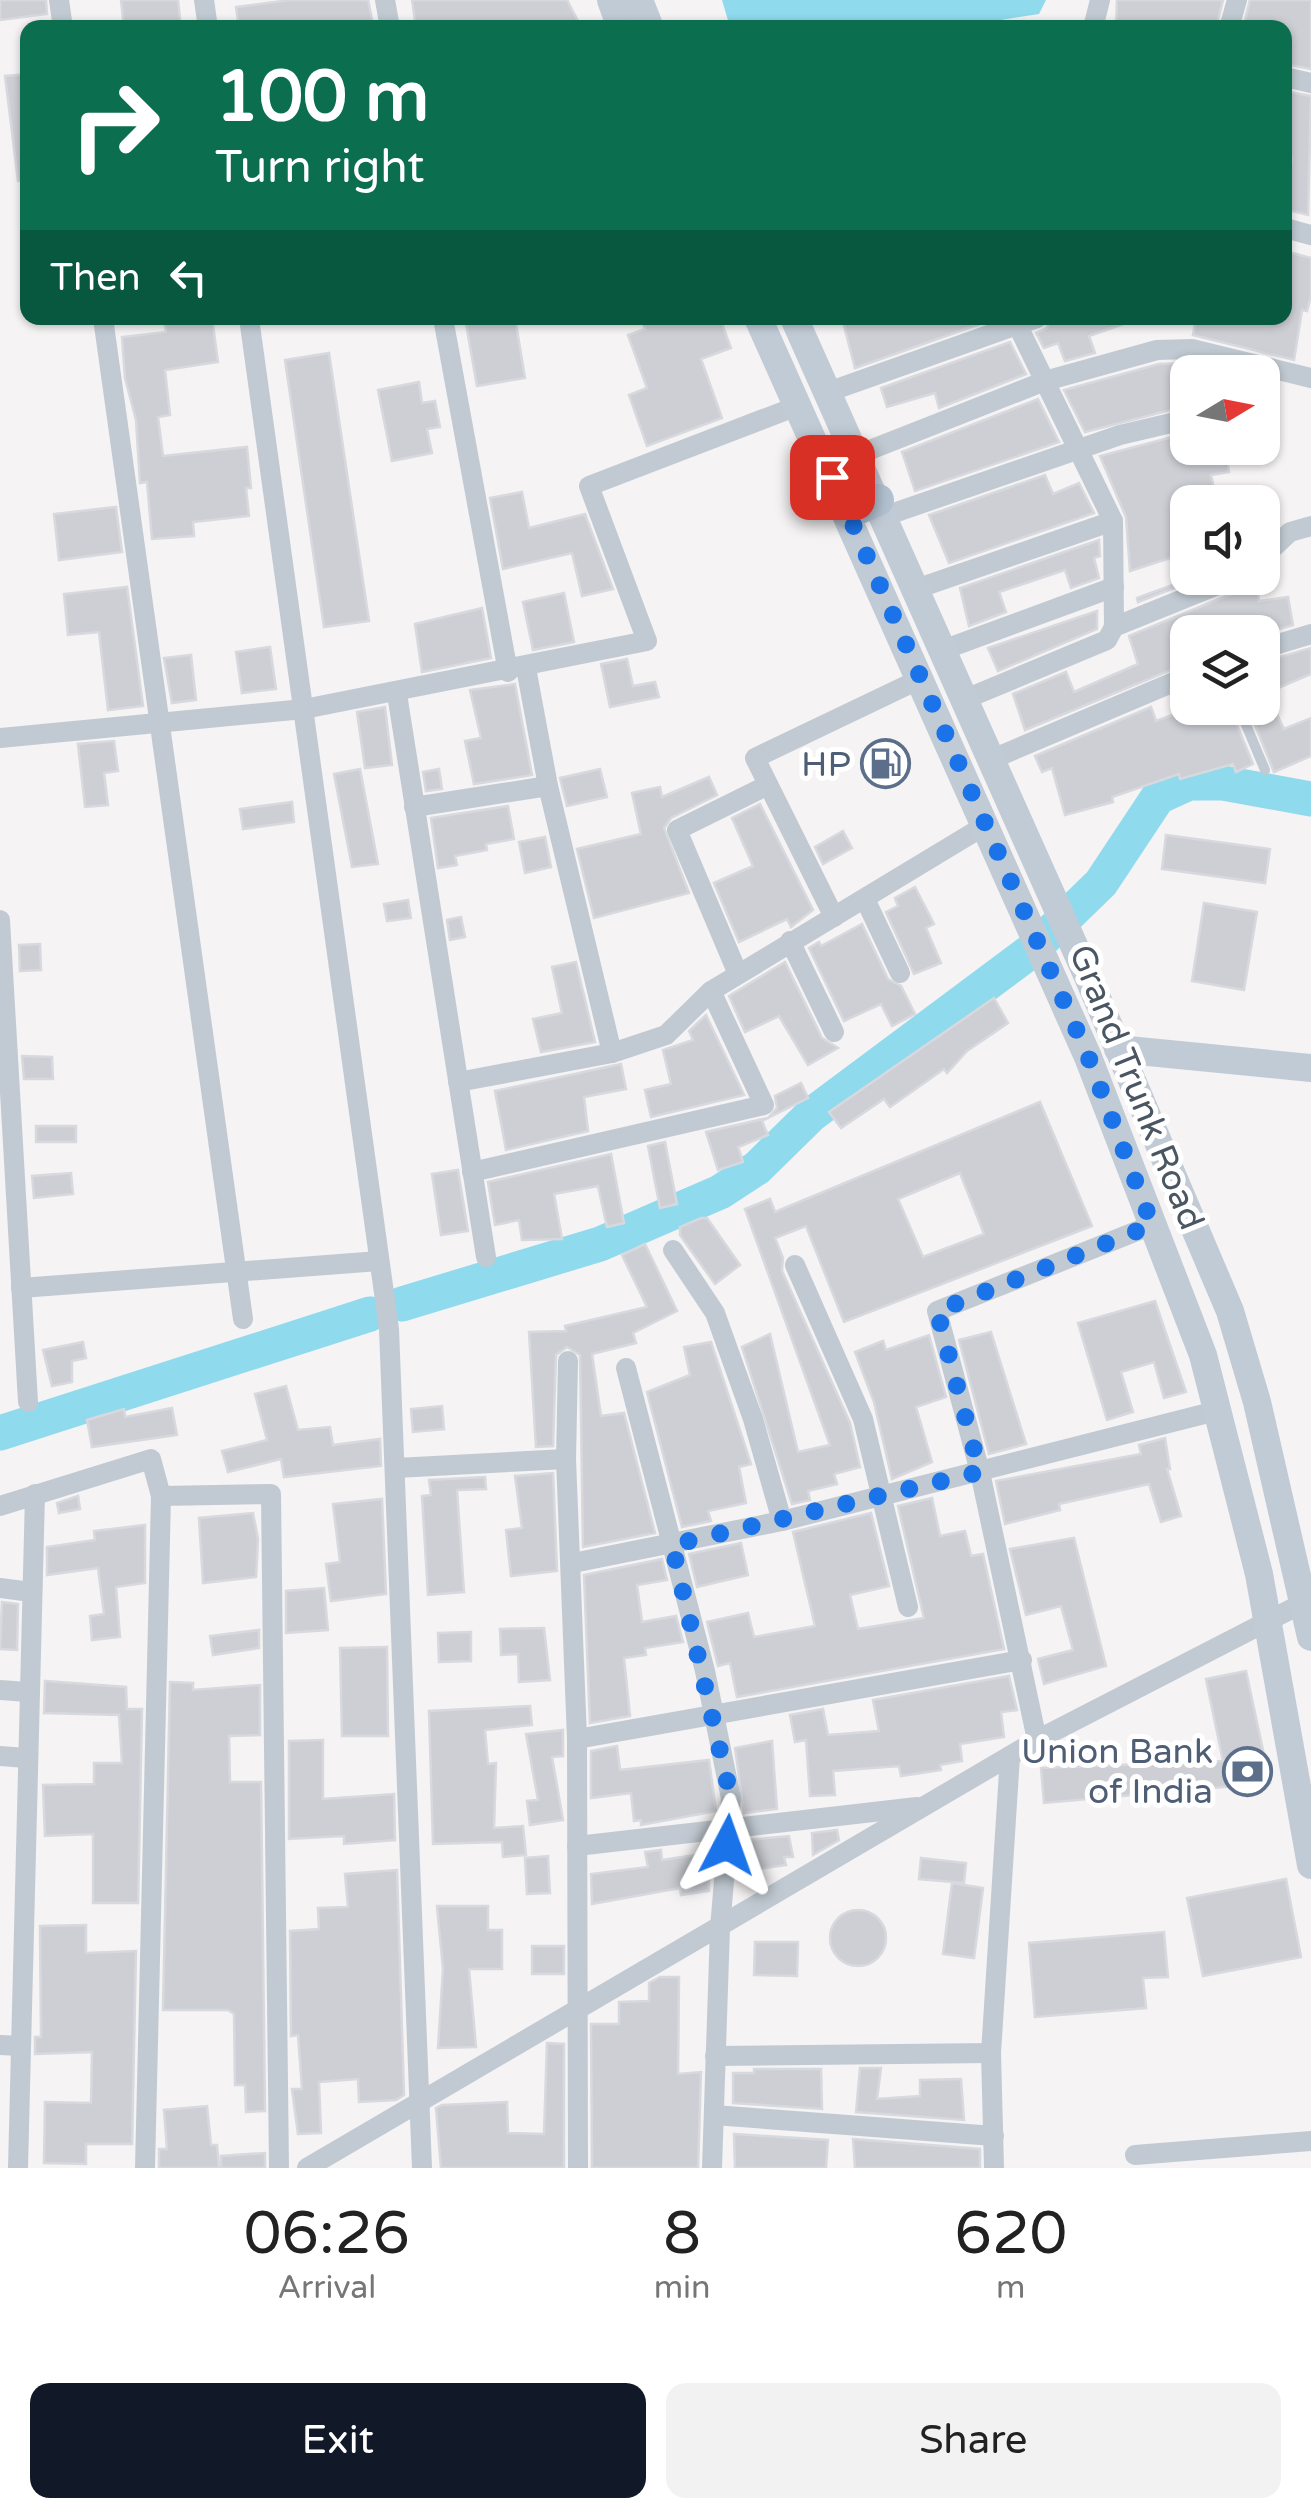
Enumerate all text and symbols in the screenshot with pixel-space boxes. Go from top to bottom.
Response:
text: 100 m [215,56,429,140]
icon: right [50,60,180,190]
text: Turn right [215,141,424,195]
icon: left [161,250,216,305]
text: Then [50,255,141,301]
north arrow [1170,355,1280,465]
map controls [1170,355,1280,725]
pin [790,435,875,520]
icon: arrive [805,450,860,505]
button: sound [1170,485,1280,595]
button: layers [1170,615,1280,725]
fuel station icon: HP [860,738,912,790]
place label: HP [801,744,851,786]
street label: Grand Trunk Road [1060,939,1212,1236]
place label: Union Bank of India [1021,1731,1213,1813]
bank icon: Union Bank of India [1222,1745,1274,1797]
position arrow [675,1793,779,1897]
text: 06:26 [244,2198,410,2270]
text: 8 [663,2198,701,2270]
text: 620 [954,2198,1067,2270]
text: Arrival [277,2269,376,2307]
text: min [654,2269,711,2307]
text: m [996,2269,1025,2307]
button: Exit [30,2383,646,2498]
button: Share [666,2383,1281,2498]

